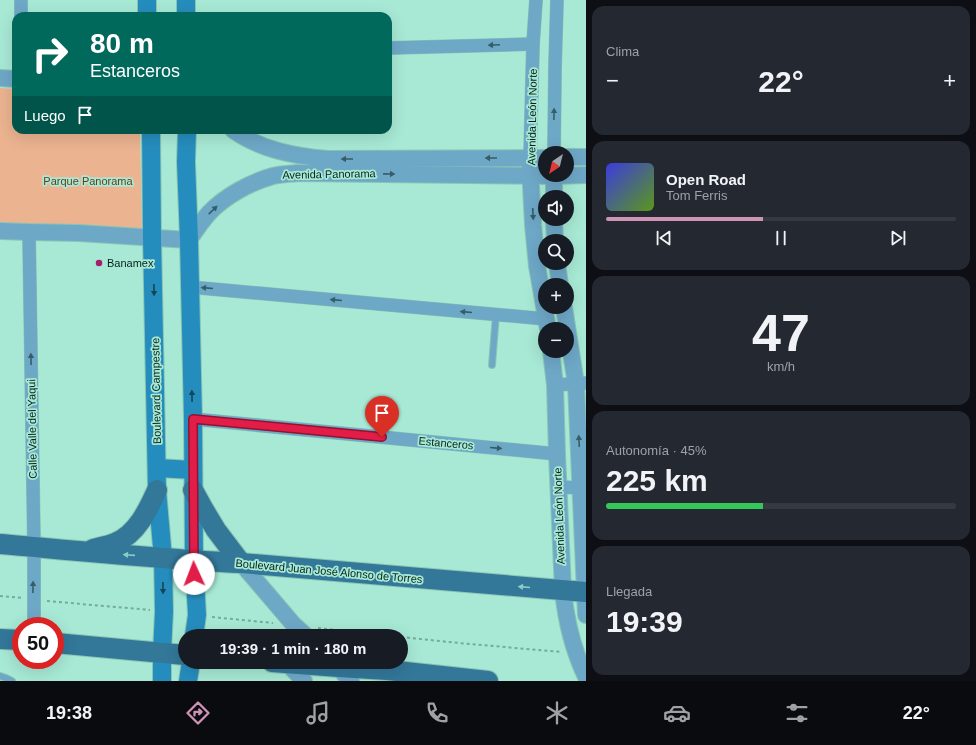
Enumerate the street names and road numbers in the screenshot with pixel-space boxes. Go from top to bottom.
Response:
street label: Avenida León Norte [525,68,539,166]
street label: Avenida Panorama [282,167,377,181]
street label: Boulevard Campestre [149,338,163,444]
street label: Calle Valle del Yaqui [25,379,39,479]
street label: Estanceros [418,435,474,451]
street label: Avenida León Norte [551,467,567,565]
street label: Boulevard Juan José Alonso de Torres [235,557,423,585]

